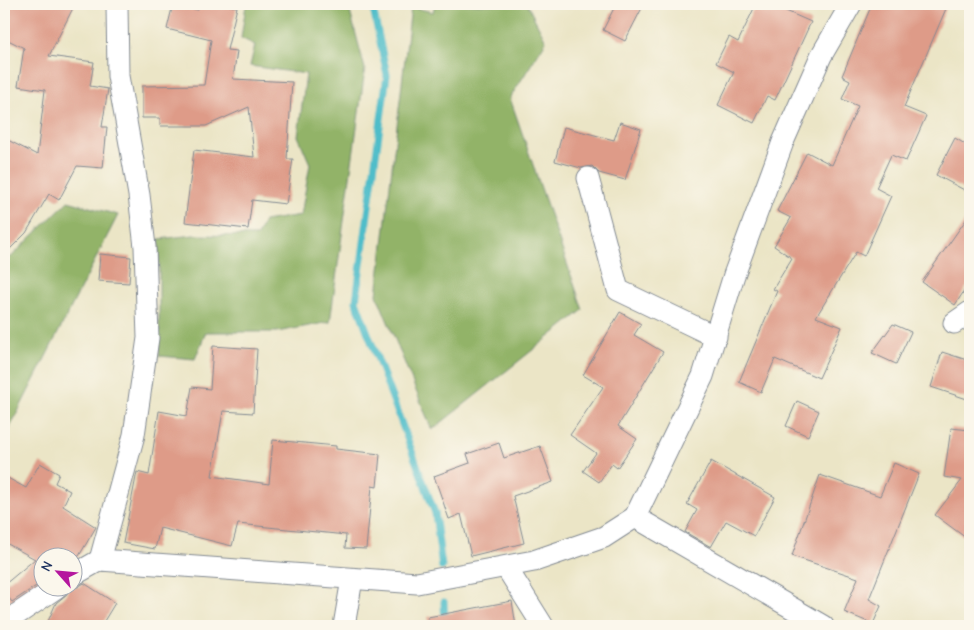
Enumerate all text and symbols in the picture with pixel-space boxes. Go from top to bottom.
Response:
north arrow [32,548,82,598]
text: N [37,558,57,574]

